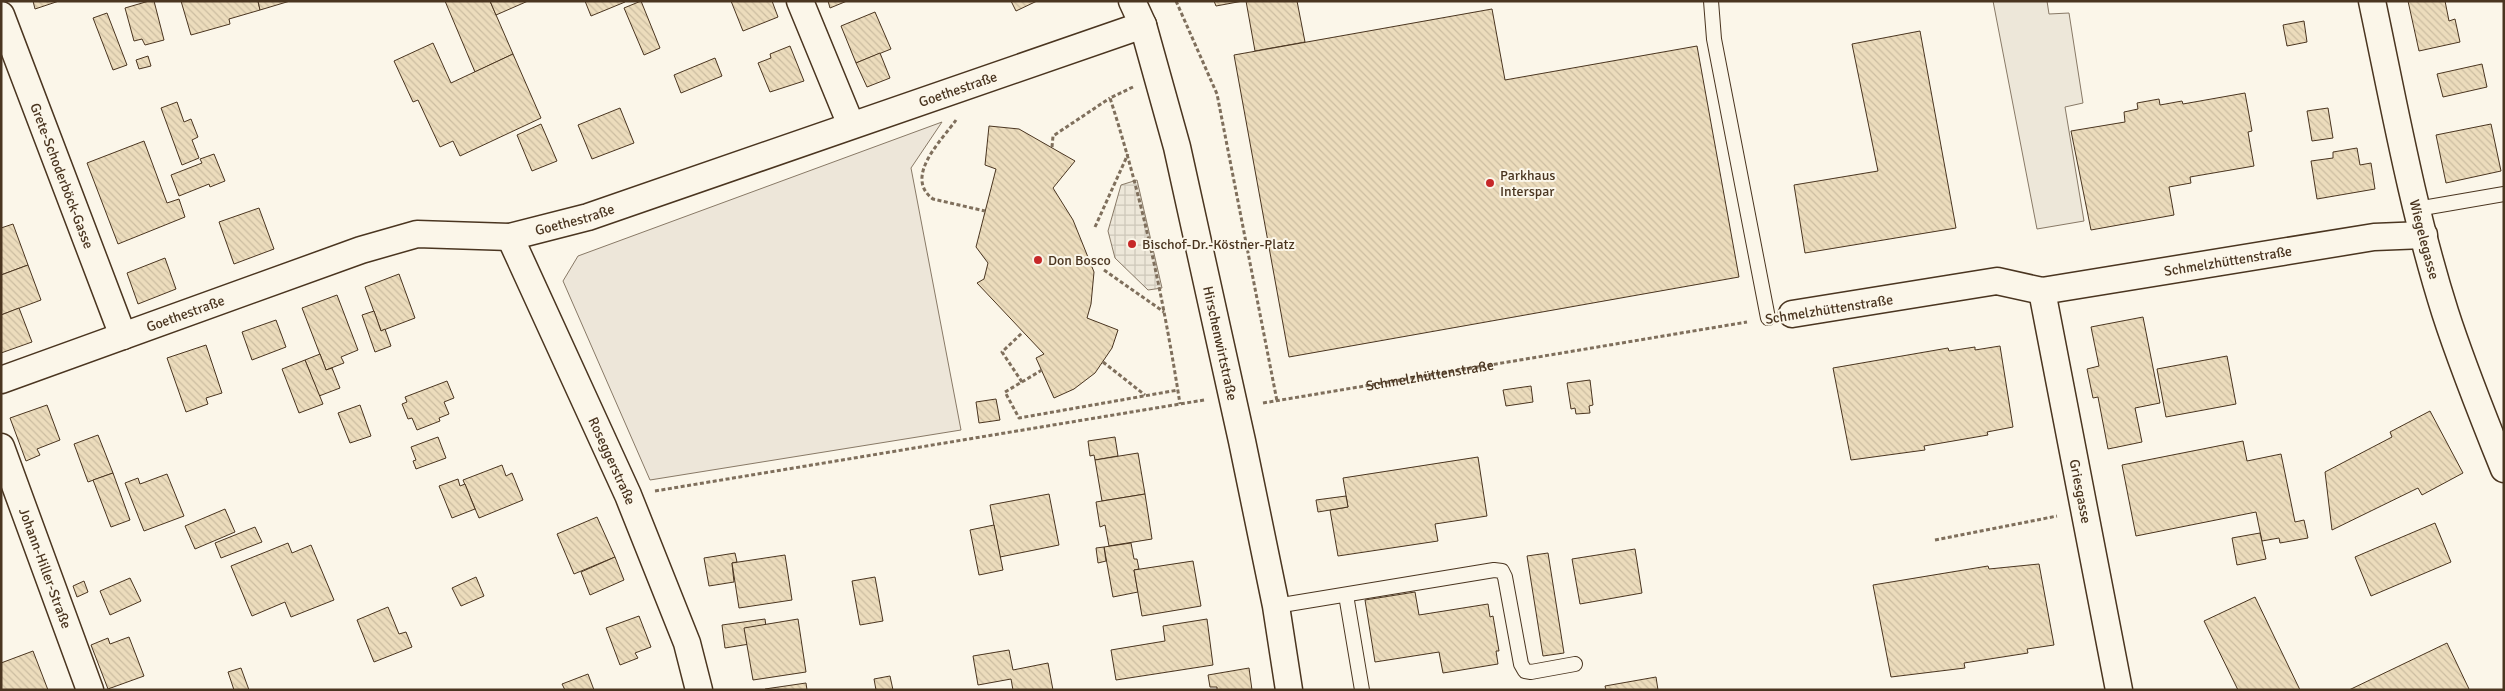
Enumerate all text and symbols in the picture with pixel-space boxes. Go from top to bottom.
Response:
street label: Goethestraße [917,68,1000,111]
street label: Grete-Schoderböck-Gasse [26,101,97,251]
place label: Parkhaus Interspar [1500,167,1555,200]
marker: Parkhaus Interspar [1484,177,1496,189]
street label: Wiegelegasse [2406,198,2443,281]
street label: Goethestraße [533,200,617,239]
place label: Bischof-Dr.-Köstner-Platz [1142,236,1295,253]
marker: Bischof-Dr.-Köstner-Platz [1126,238,1138,250]
street label: Schmelzhüttenstraße [2163,242,2293,280]
place label: Don Bosco [1048,252,1111,269]
marker: Don Bosco [1032,254,1044,266]
street label: Hirschenwirtstraße [1199,285,1241,402]
street label: Schmelzhüttenstraße [1764,291,1894,328]
street label: Goethestraße [144,292,227,336]
street label: Schmelzhüttenstraße [1365,357,1495,395]
street label: Roseggerstraße [584,414,639,507]
street label: Griesgasse [2066,458,2095,525]
street label: Johann-Hiller-Straße [15,506,75,631]

